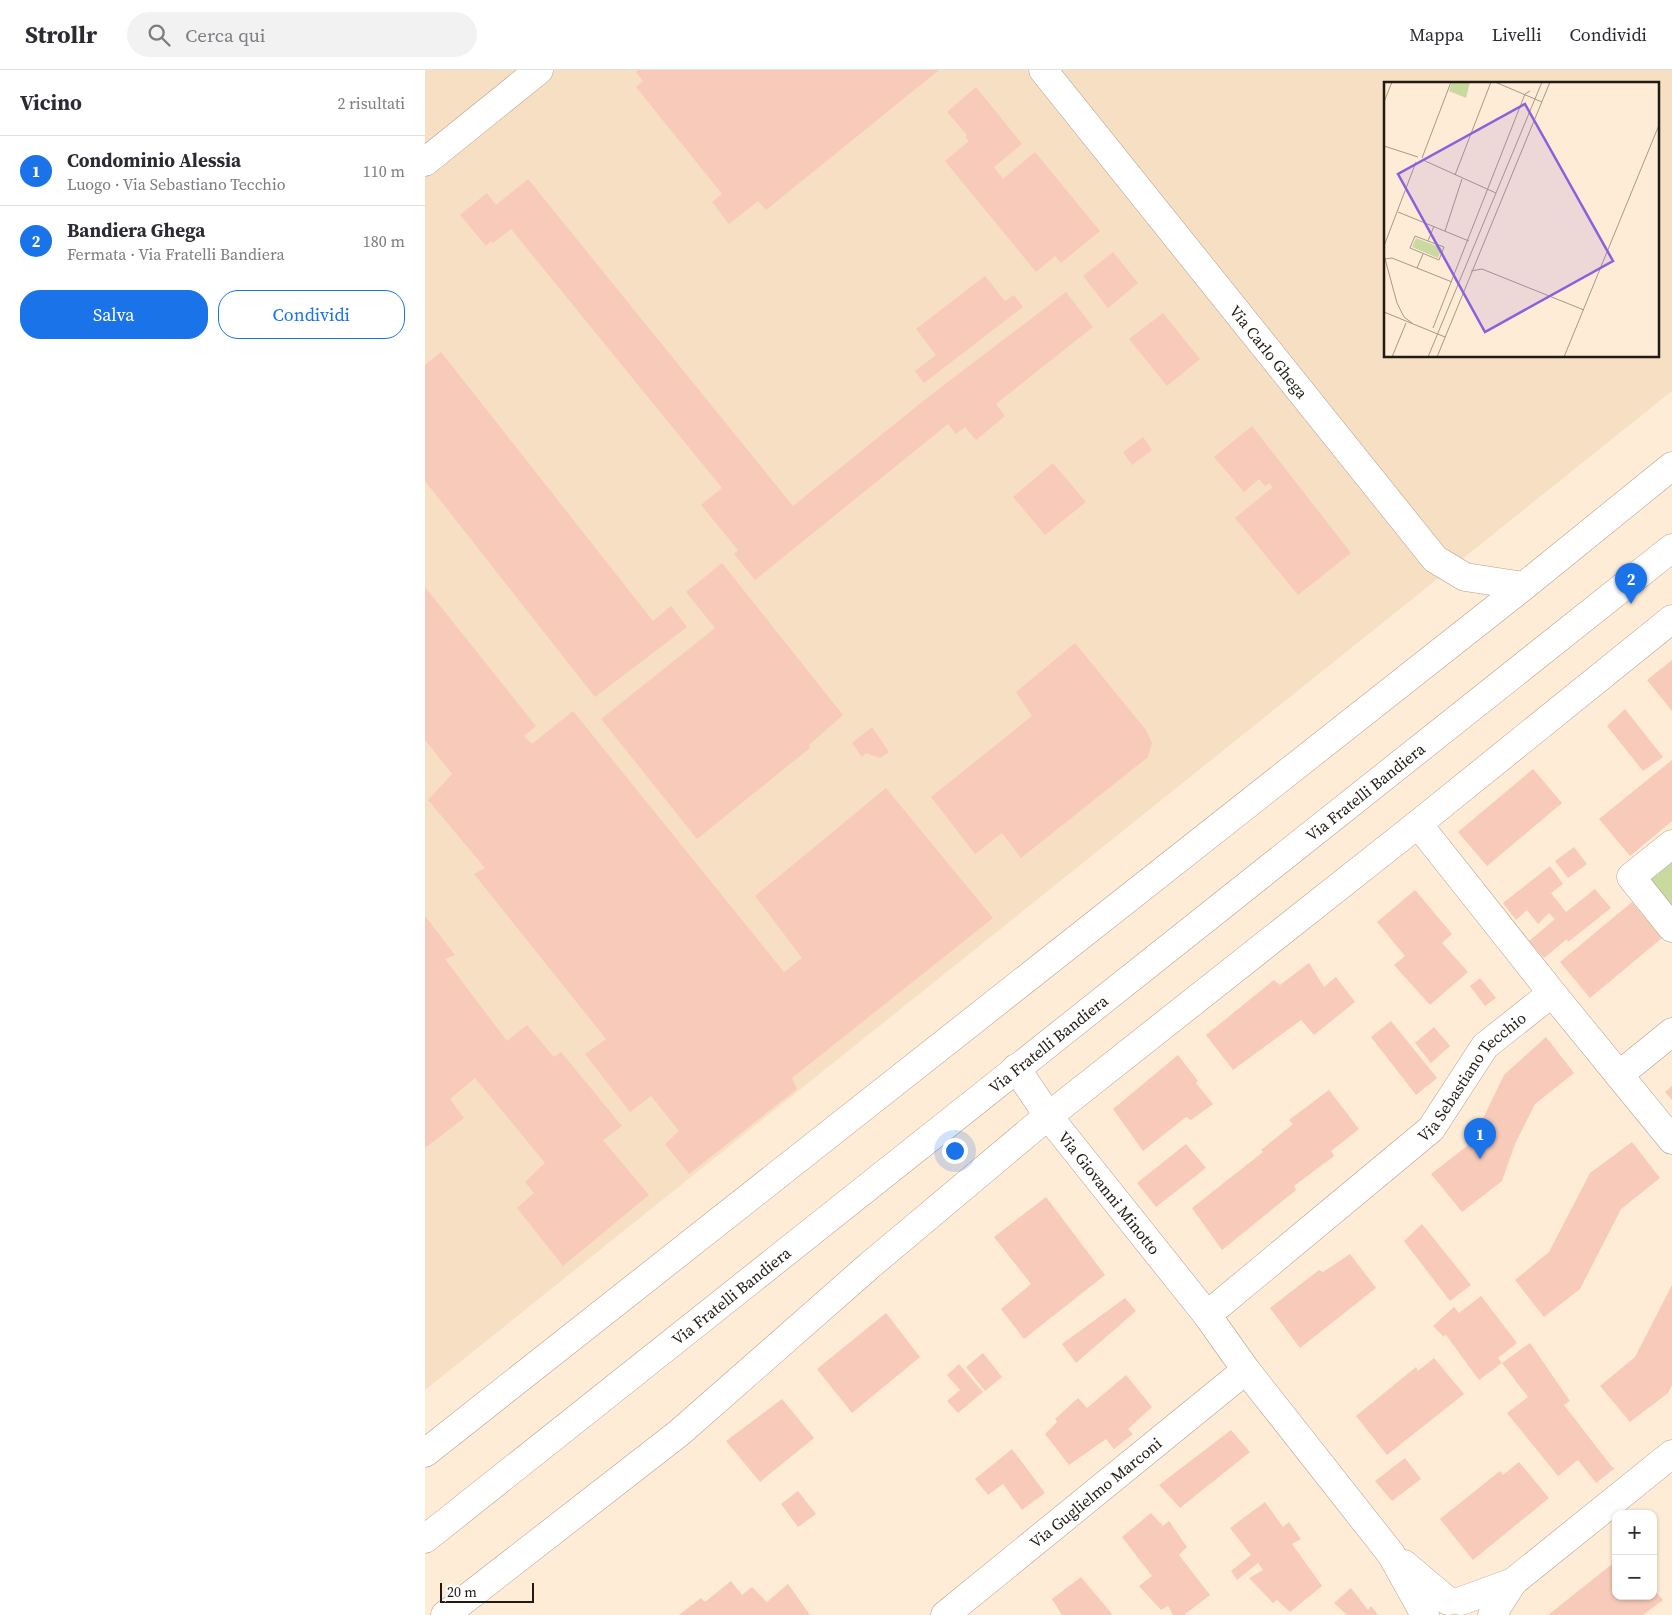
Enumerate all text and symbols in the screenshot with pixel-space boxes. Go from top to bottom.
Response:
search box [127,12,477,57]
text: Strollr [25,18,97,51]
icon: search [145,21,173,49]
text: Cerca qui [185,22,265,48]
text: Mappa [1409,22,1464,47]
text: Livelli [1492,22,1542,47]
text: Condividi [1570,22,1647,47]
inset map [1384,82,1659,358]
text: Vicino [20,88,82,117]
text: 2 risultati [337,92,405,114]
text: Condominio Alessia [67,147,241,173]
text: 1 [32,160,40,182]
text: 110 m [363,160,405,182]
text: Luogo · Via Sebastiano Tecchio [67,173,285,195]
text: Bandiera Ghega [67,217,205,243]
text: 2 [32,230,40,252]
text: 180 m [363,230,405,252]
text: Fermata · Via Fratelli Bandiera [67,243,285,265]
button: Salva [20,290,208,339]
button: Condividi [218,290,405,339]
street label: Via Carlo Ghega [1225,300,1314,404]
pin: 2 [1615,563,1647,604]
street label: Via Fratelli Bandiera [1301,737,1430,846]
street label: Via Fratelli Bandiera [984,989,1113,1098]
street label: Via Sebastiano Tecchio [1413,1007,1531,1147]
pin: 1 [1464,1118,1496,1159]
street label: Via Giovanni Minotto [1053,1126,1166,1259]
your location [942,1138,968,1164]
street label: Via Fratelli Bandiera [667,1241,796,1350]
street label: Via Guglielmo Marconi [1025,1432,1166,1553]
map controls [1612,1510,1657,1600]
button: + [1612,1510,1657,1555]
button: − [1612,1555,1657,1600]
scale bar [440,1580,534,1603]
text: 20 m [447,1582,477,1602]

